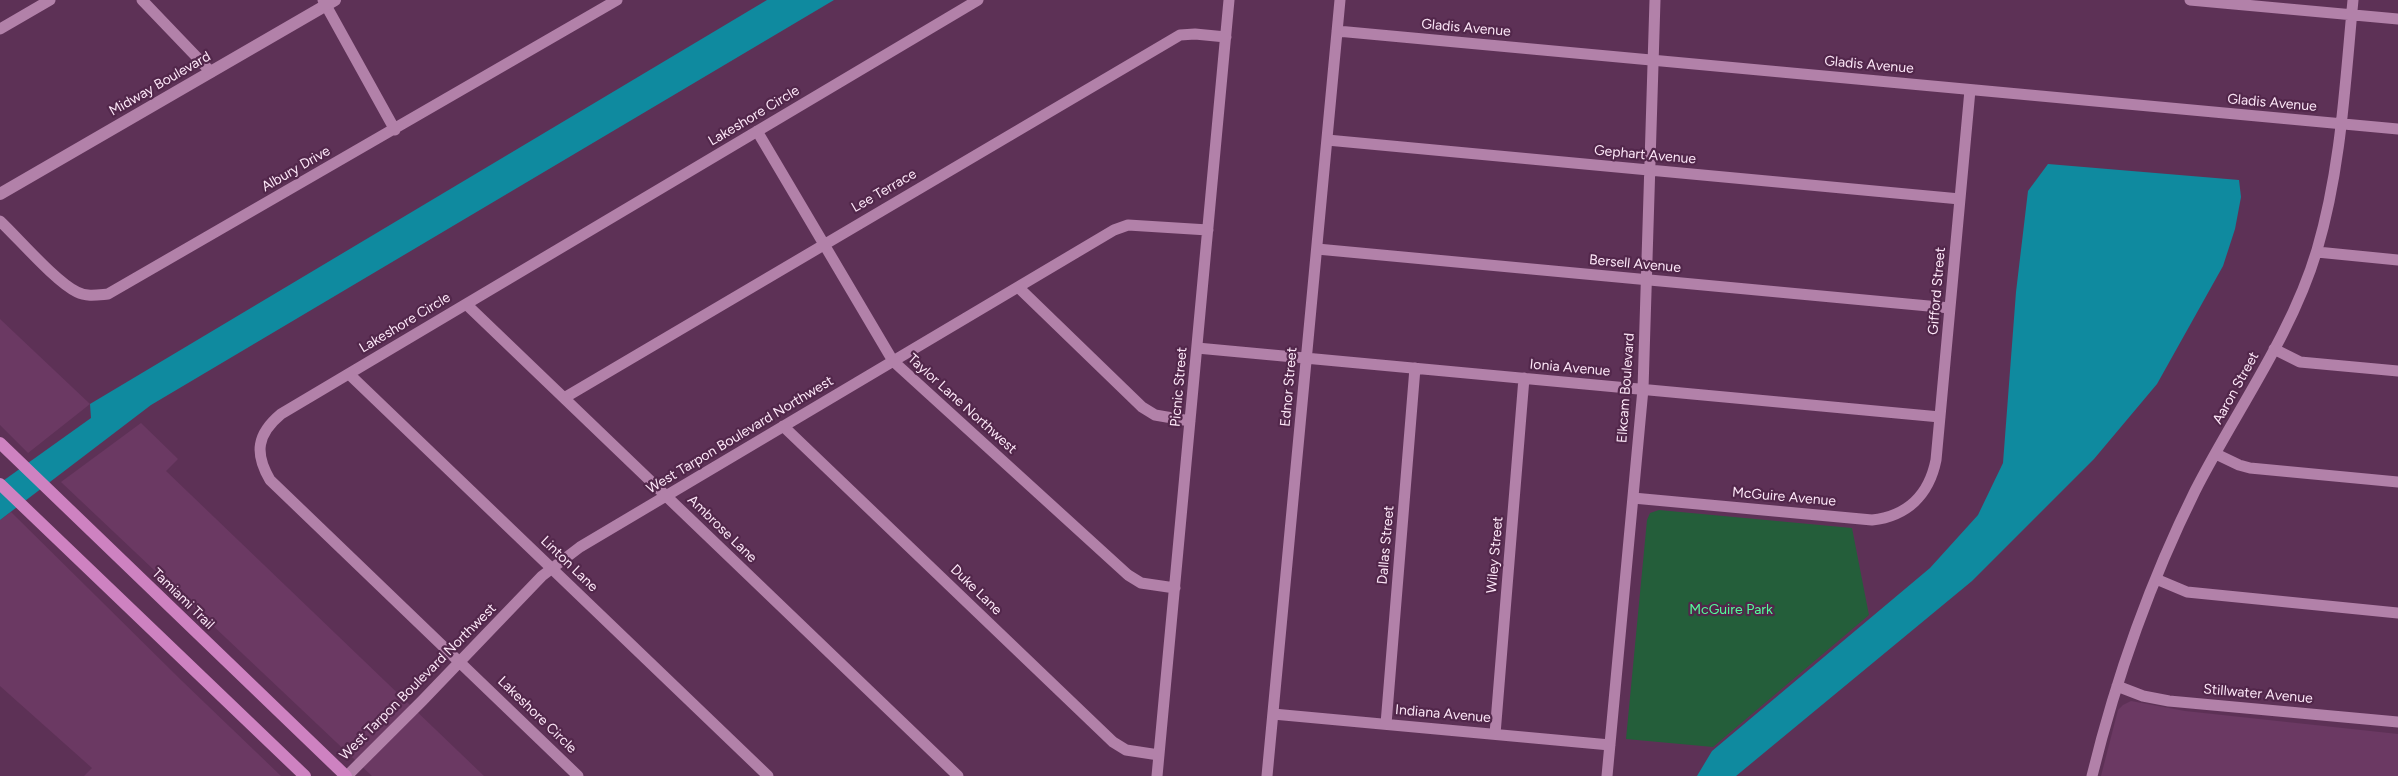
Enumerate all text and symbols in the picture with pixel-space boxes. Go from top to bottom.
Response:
street label: Gladis Avenue [1421,16,1511,40]
street label: Midway Boulevard [106,48,214,120]
street label: Gladis Avenue [1824,53,1914,77]
street label: Lakeshore Circle [705,82,803,150]
street label: Gladis Avenue [2227,91,2317,115]
street label: Gephart Avenue [1593,142,1697,168]
street label: Albury Drive [259,143,333,195]
street label: Lee Terrace [848,166,920,216]
street label: Gifford Street [1925,246,1949,336]
street label: Bersell Avenue [1588,252,1682,276]
street label: Lakeshore Circle [356,289,454,357]
street label: Elkcam Boulevard [1614,332,1638,444]
street label: Picnic Street [1167,346,1191,428]
street label: Ednor Street [1277,347,1301,427]
street label: Aaron Street [2209,349,2263,427]
street label: Taylor Lane Northwest [904,351,1020,457]
street label: Ionia Avenue [1529,356,1611,380]
street label: West Tarpon Boulevard Northwest [644,372,836,498]
street label: McGuire Avenue [1731,484,1837,510]
street label: Ambrose Lane [684,492,760,566]
street label: Dallas Street [1374,505,1398,585]
street label: Wiley Street [1483,516,1507,594]
street label: Linton Lane [537,533,601,595]
street label: Duke Lane [947,561,1005,619]
street label: Tamiami Trail [148,565,218,633]
street label: West Tarpon Boulevard Northwest [336,600,500,764]
park label: McGuire Park [1689,602,1773,618]
street label: Lakeshore Circle [494,673,580,757]
street label: Stillwater Avenue [2203,681,2313,707]
street label: Indiana Avenue [1394,701,1492,727]

